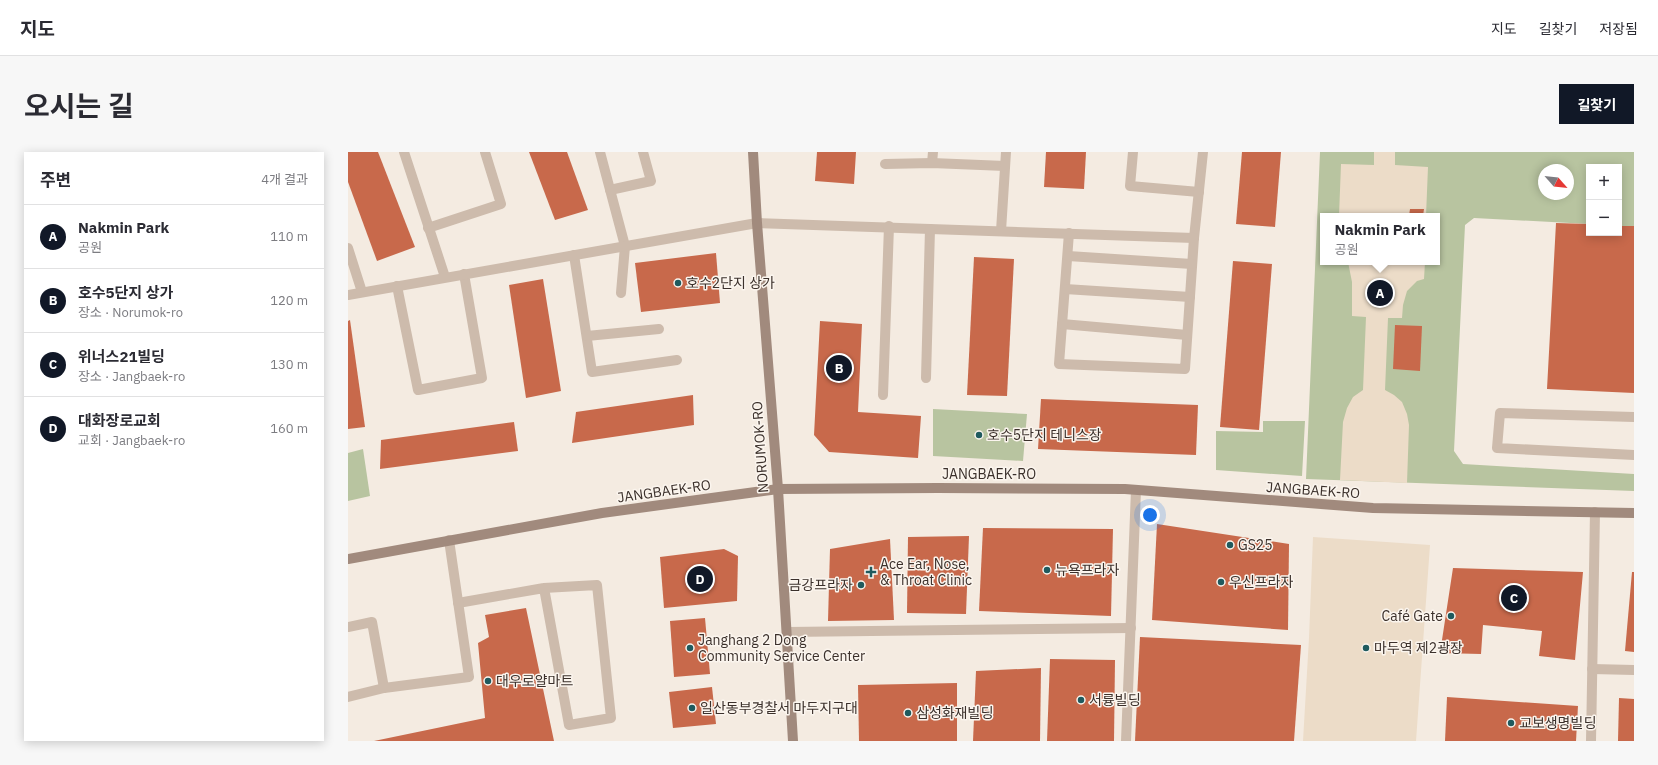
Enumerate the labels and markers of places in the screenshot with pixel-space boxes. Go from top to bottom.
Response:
place label: 호수2단지 상가 [686,274,775,292]
marker: 호수2단지 상가 [673,278,683,288]
pin: A [1367,278,1393,308]
pin: B [826,353,852,383]
place label: 호수5단지 테니스장 [987,426,1102,444]
marker: 호수5단지 테니스장 [974,430,984,440]
place label: GS25 [1238,536,1273,554]
marker: GS25 [1225,540,1235,550]
place label: Ace Ear, Nose, & Throat Clinic [880,555,972,589]
place label: 뉴욕프라자 [1055,561,1120,579]
pin: D [687,564,713,594]
marker: 뉴욕프라자 [1042,565,1052,575]
marker: Ace Ear, Nose, & Throat Clinic [865,566,877,578]
place label: 우신프라자 [1229,573,1294,591]
place label: 금강프라자 [789,576,853,594]
marker: 우신프라자 [1216,577,1226,587]
marker: 금강프라자 [856,580,866,590]
pin: C [1501,583,1527,613]
place label: Café Gate [1382,607,1443,625]
marker: Café Gate [1446,611,1456,621]
place label: Janghang 2 Dong Community Service Center [698,631,865,665]
place label: 마두역 제2광장 [1374,639,1463,657]
marker: Janghang 2 Dong Community Service Center [685,643,695,653]
marker: 마두역 제2광장 [1361,643,1371,653]
place label: 대우로얄마트 [496,672,573,690]
marker: 대우로얄마트 [483,676,493,686]
place label: 서륭빌딩 [1089,691,1141,709]
marker: 서륭빌딩 [1076,695,1086,705]
place label: 일산동부경찰서 마두지구대 [700,699,858,717]
marker: 일산동부경찰서 마두지구대 [687,703,697,713]
place label: 삼성화재빌딩 [916,704,993,722]
marker: 삼성화재빌딩 [903,708,913,718]
place label: 교보생명빌딩 [1519,714,1596,732]
marker: 교보생명빌딩 [1506,718,1516,728]

